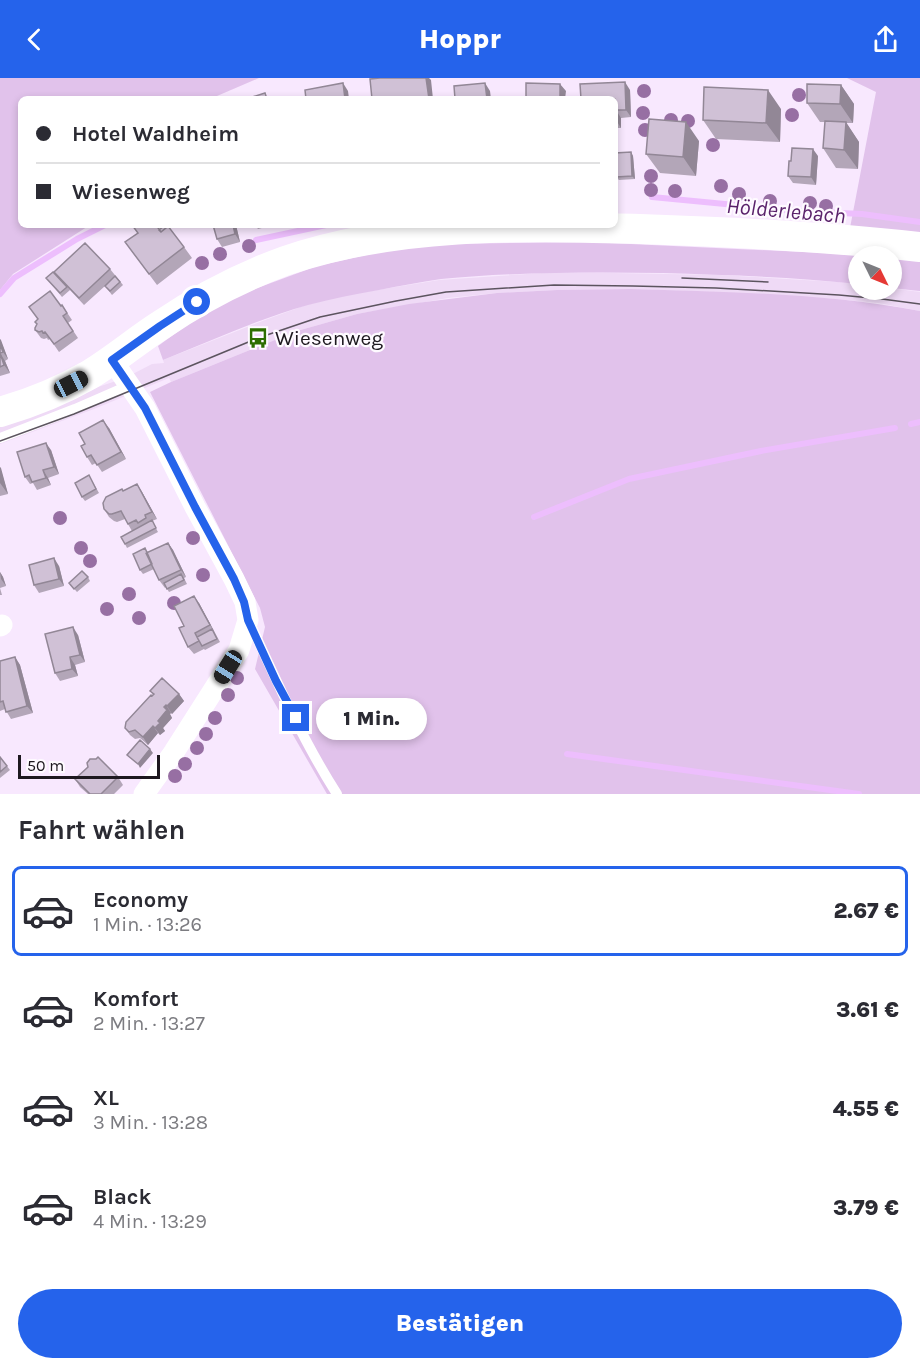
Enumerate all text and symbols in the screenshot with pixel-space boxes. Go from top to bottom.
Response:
icon: back [18,23,51,56]
text: Hoppr [419,23,501,55]
icon: share [869,23,902,56]
text: Hotel Waldheim [72,121,239,147]
text: Wiesenweg [72,179,190,205]
water label: Hölderlebach [725,193,847,229]
north arrow [848,246,902,300]
map controls [848,246,902,300]
route start [183,288,210,315]
bus stop icon: Wiesenweg [246,326,270,350]
place label: Wiesenweg [275,326,383,350]
car [51,368,91,400]
car [211,647,245,687]
callout: 1 Min. [317,697,428,739]
route end [282,704,309,731]
text: 1 Min. [343,707,400,730]
scale bar [18,752,160,780]
text: 50 m [27,756,64,775]
text: Fahrt wählen [18,814,185,846]
icon: car [21,884,75,938]
text: Economy [93,887,188,913]
text: 2.67 € [833,898,899,924]
text: 1 Min. · 13:26 [93,913,202,936]
icon: car [21,983,75,1037]
text: Komfort [93,986,179,1012]
text: 3.61 € [836,997,899,1023]
text: 2 Min. · 13:27 [93,1012,205,1035]
icon: car [21,1082,75,1136]
text: XL [93,1085,119,1111]
text: 4.55 € [833,1096,899,1122]
text: 3 Min. · 13:28 [93,1111,208,1134]
icon: car [21,1181,75,1235]
text: Black [93,1184,152,1210]
text: 3.79 € [833,1195,899,1221]
text: 4 Min. · 13:29 [93,1210,207,1233]
button: Bestätigen [18,1289,902,1358]

